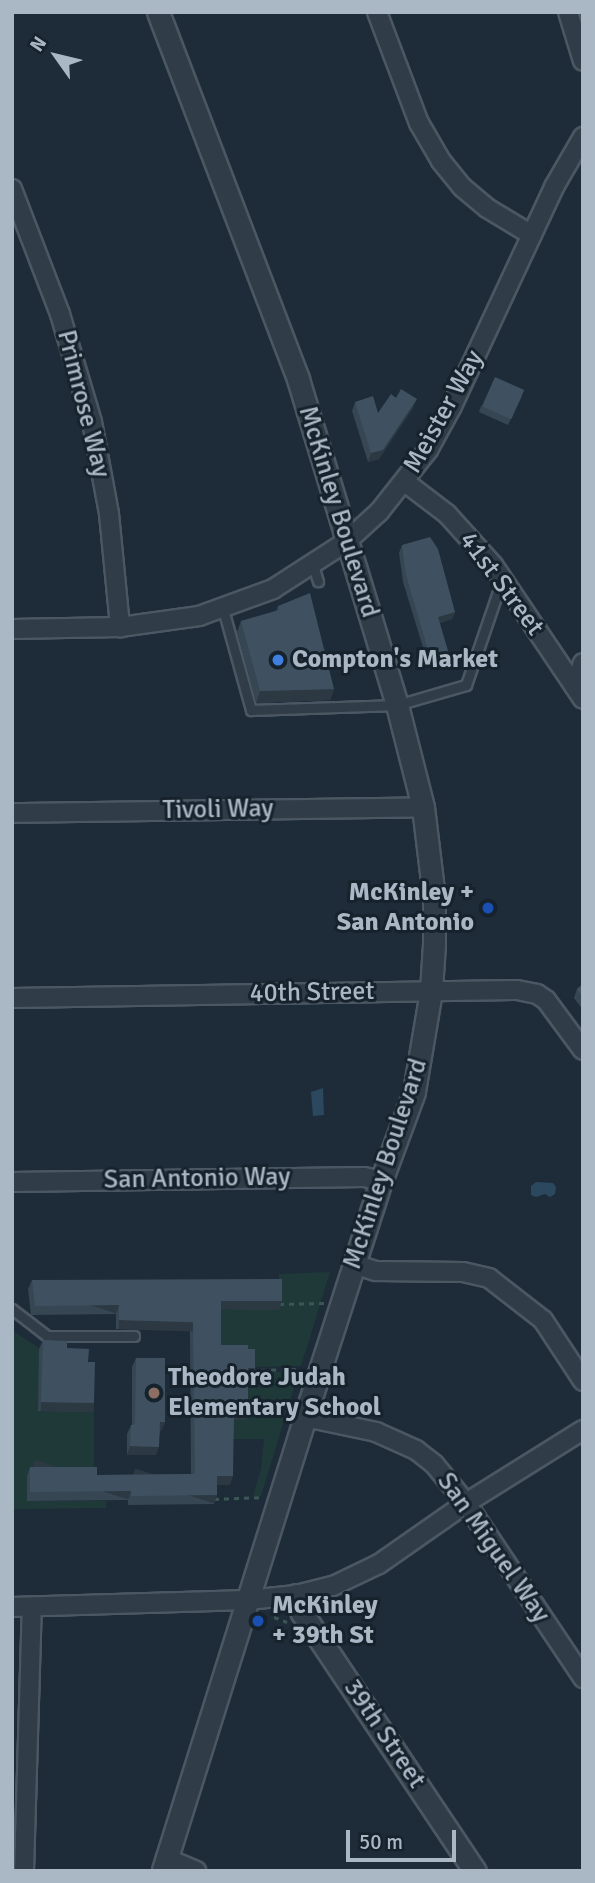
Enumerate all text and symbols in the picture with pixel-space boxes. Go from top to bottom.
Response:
north arrow [21,21,91,91]
text: N [25,32,52,56]
street label: Primrose Way [50,327,116,481]
street label: Meister Way [397,345,491,479]
street label: McKinley Boulevard [291,402,385,622]
street label: 41st Street [452,526,550,642]
place label: Compton's Market [292,644,498,676]
marker: Compton's Market [270,652,286,668]
street label: Tivoli Way [162,793,274,827]
place label: McKinley + San Antonio [337,877,474,938]
marker: McKinley + San Antonio [480,900,496,916]
street label: 40th Street [249,976,375,1010]
street label: McKinley Boulevard [337,1055,435,1273]
street label: San Antonio Way [103,1162,291,1196]
place label: Theodore Judah Elementary School [168,1362,381,1424]
marker: Theodore Judah Elementary School [146,1385,162,1401]
street label: San Miguel Way [430,1467,556,1629]
place label: McKinley + 39th St [272,1590,378,1652]
marker: McKinley + 39th St [250,1613,266,1629]
street label: 39th Street [336,1674,432,1794]
scale bar [350,1816,460,1860]
text: 50 m [359,1829,403,1855]

